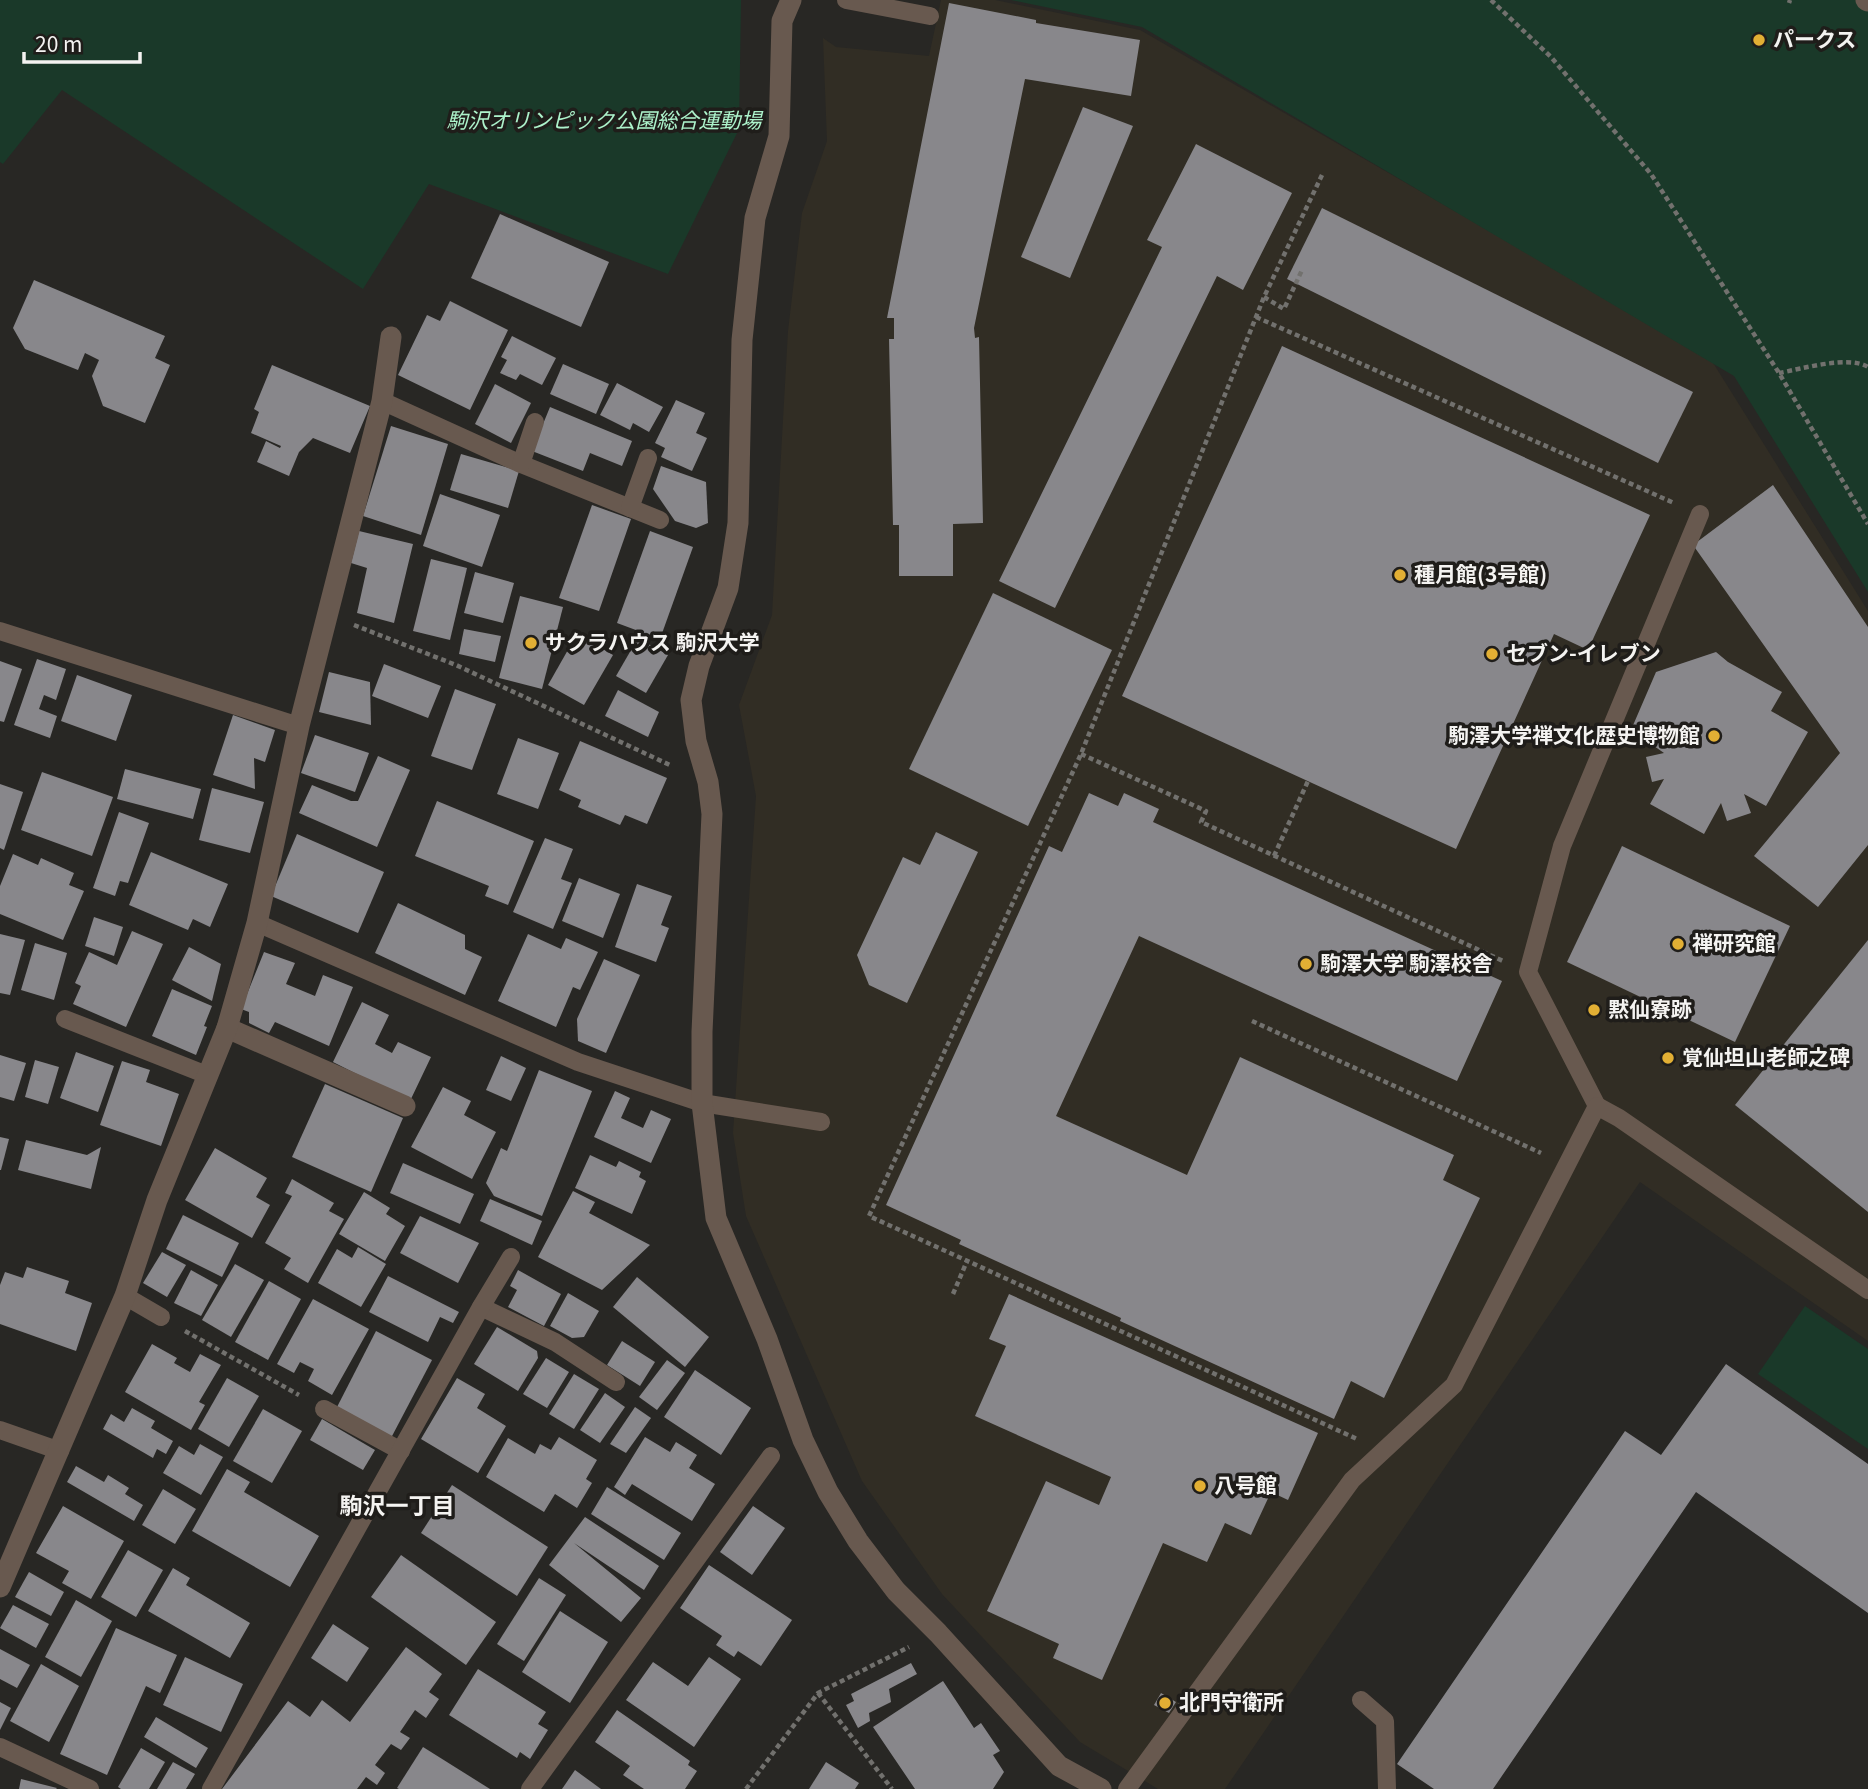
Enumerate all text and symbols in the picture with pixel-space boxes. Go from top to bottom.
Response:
scale bar [24,21,140,65]
place label: パークス [1773,23,1856,53]
text: 20 m [35,28,82,58]
marker: パークス [1751,32,1767,48]
park label: 駒沢オリンピック公園総合運動場 [447,104,763,134]
place label: 種月館(3号館) [1414,558,1547,588]
marker: 種月館(3号館) [1392,567,1408,583]
place label: サクラハウス 駒沢大学 [545,626,760,656]
marker: サクラハウス 駒沢大学 [523,635,539,651]
place label: セブン-イレブン [1506,637,1661,667]
marker: セブン-イレブン [1484,646,1500,662]
place label: 駒澤大学禅文化歴史博物館 [1448,719,1700,749]
marker: 駒澤大学禅文化歴史博物館 [1706,728,1722,744]
place label: 禅研究館 [1692,927,1776,957]
marker: 禅研究館 [1670,936,1686,952]
place label: 駒澤大学 駒澤校舎 [1320,947,1493,977]
marker: 駒澤大学 駒澤校舎 [1298,956,1314,972]
place label: 黙仙寮跡 [1608,993,1692,1023]
marker: 黙仙寮跡 [1586,1002,1602,1018]
place label: 覚仙坦山老師之碑 [1682,1041,1850,1071]
marker: 覚仙坦山老師之碑 [1660,1050,1676,1066]
place label: 八号館 [1214,1469,1277,1499]
marker: 八号館 [1192,1478,1208,1494]
district label: 駒沢一丁目 [340,1487,455,1521]
place label: 北門守衛所 [1179,1686,1284,1716]
marker: 北門守衛所 [1157,1695,1173,1711]

